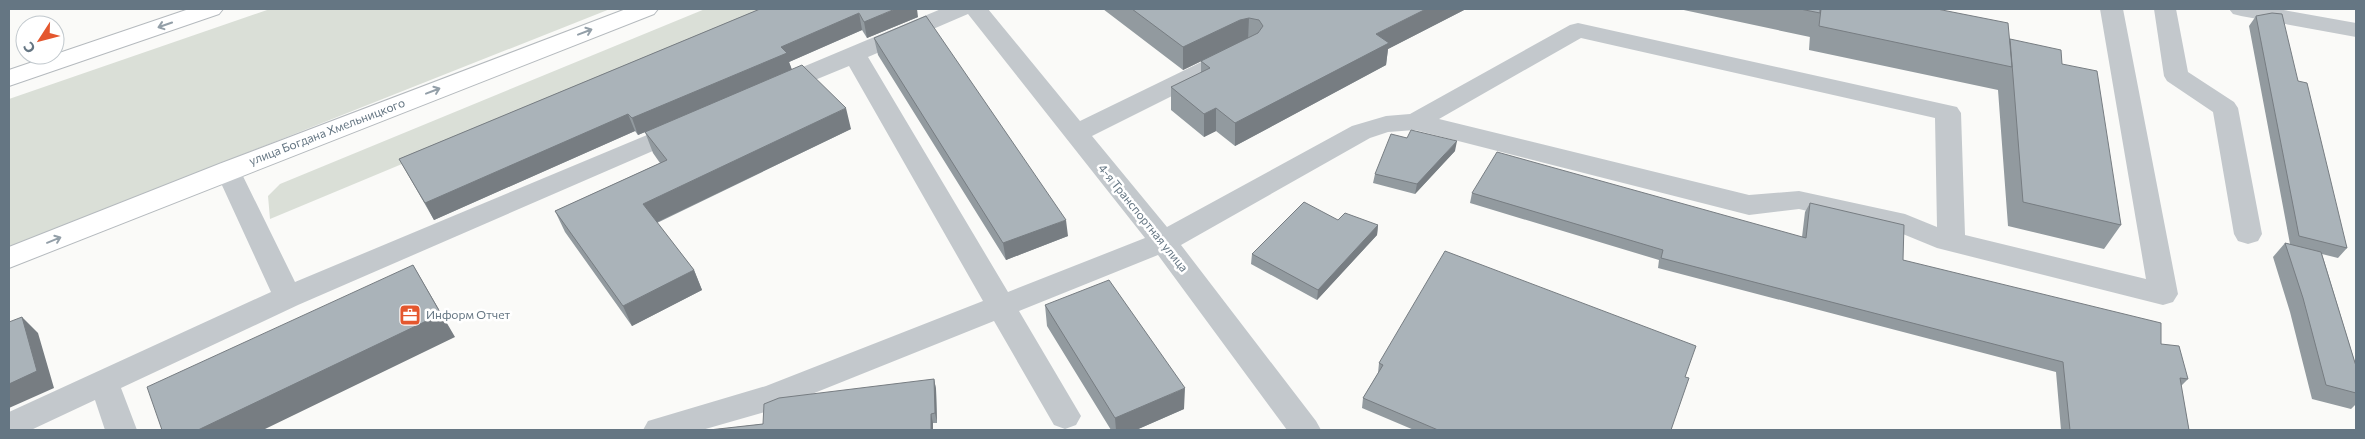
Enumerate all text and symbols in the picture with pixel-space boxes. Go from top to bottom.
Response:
north arrow [15,15,65,65]
one-way arrow [157,21,173,30]
one-way arrow [577,27,592,36]
text: С [19,39,39,57]
one-way arrow [425,86,440,95]
street label: улица Богдана Хмельницкого [247,95,407,167]
street label: 4-я Транспортная улица [1096,161,1192,274]
one-way arrow [46,235,61,244]
office icon: Информ Отчет [398,303,422,327]
place label: Информ Отчет [426,307,511,321]

